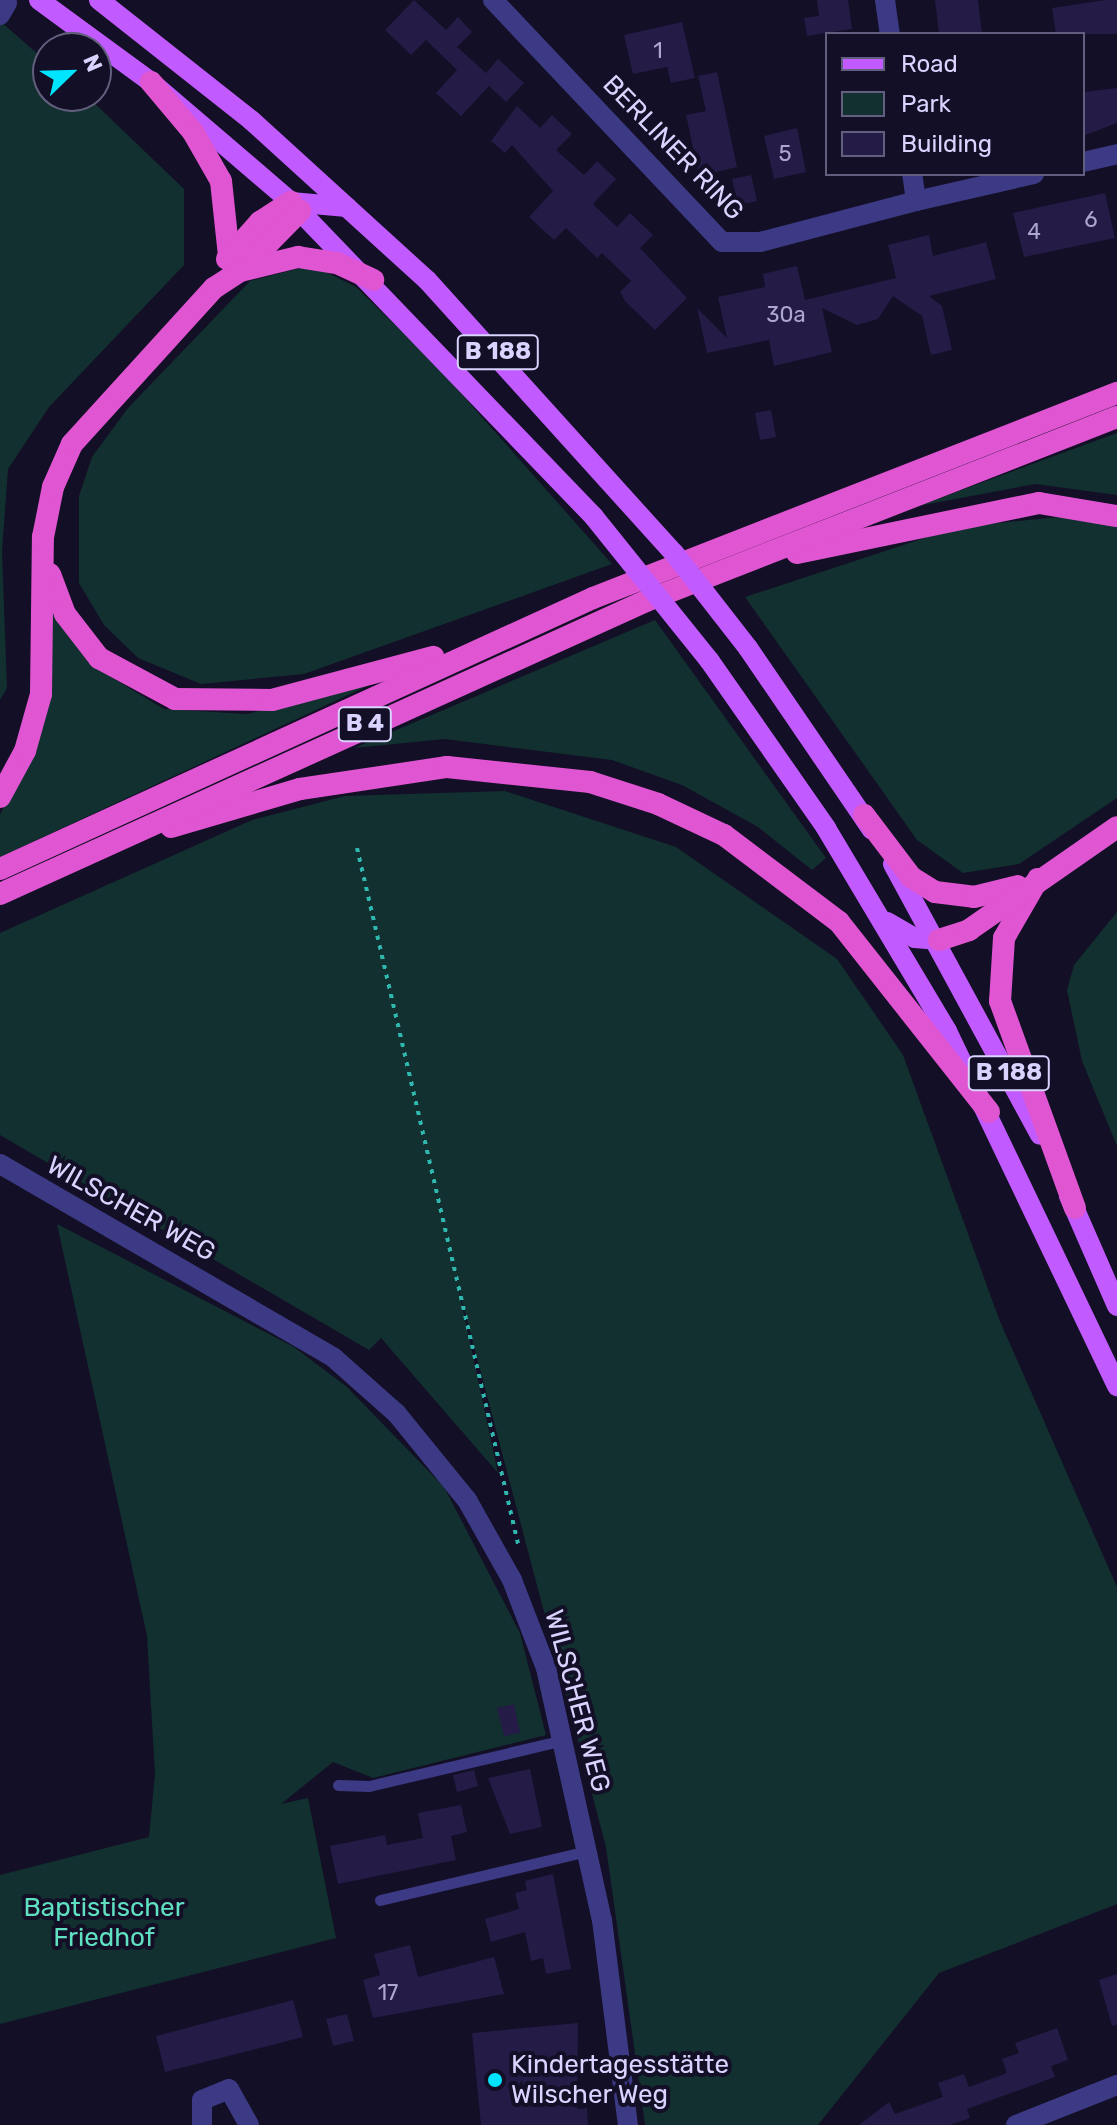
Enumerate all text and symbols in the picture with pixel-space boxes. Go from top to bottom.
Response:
north arrow [32,32,112,112]
legend [825,32,1085,176]
house number: 1 [653,38,663,64]
text: Road [901,50,958,78]
text: N [77,51,108,76]
street label: BERLINER RING [596,69,750,227]
text: Park [901,90,951,118]
text: Building [901,130,992,158]
house number: 5 [778,141,792,167]
house number: 6 [1084,207,1098,233]
house number: 4 [1027,219,1041,245]
house number: 30a [766,302,806,328]
road number: B 188 [456,332,540,372]
road number: B 4 [337,704,393,744]
road number: B 188 [967,1053,1051,1093]
street label: WILSCHER WEG [41,1150,221,1268]
street label: WILSCHER WEG [538,1606,616,1796]
park label: Baptistischer Friedhof [23,1892,185,1954]
house number: 17 [378,1980,398,2006]
place label: Kindertagesstätte Wilscher Weg [511,2049,729,2110]
marker: Kindertagesstätte Wilscher Weg [486,2071,504,2089]

